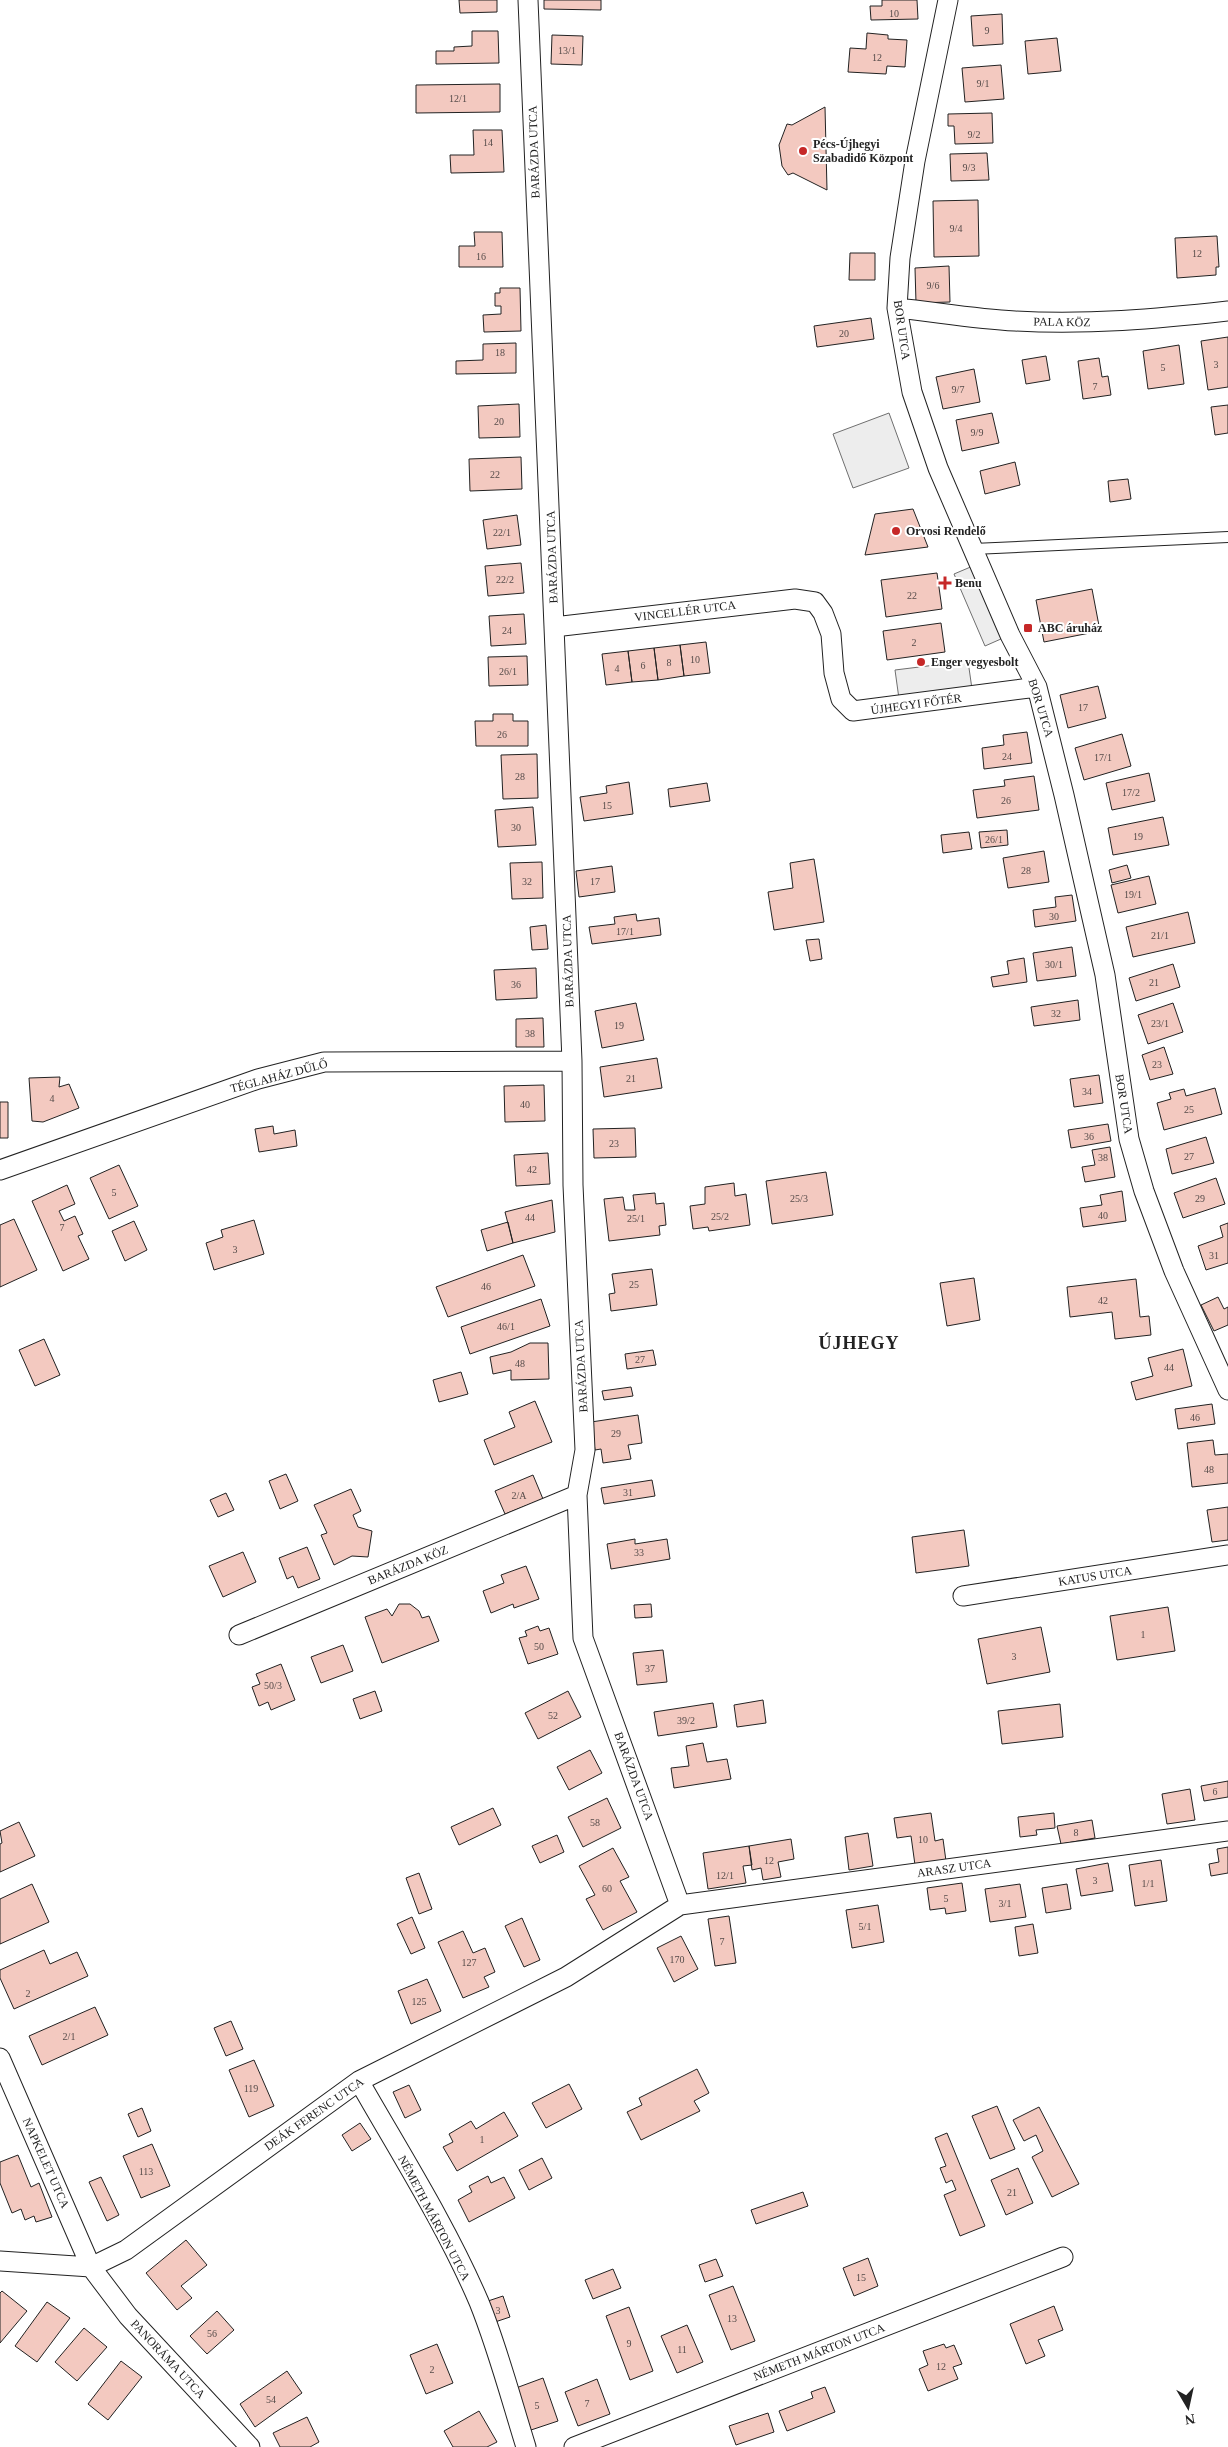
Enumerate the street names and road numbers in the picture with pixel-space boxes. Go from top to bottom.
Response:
street label: BARÁZDA UTCA [525,105,543,199]
street label: BOR UTCA [891,299,913,361]
street label: PALA KÖZ [1033,315,1091,329]
street label: BARÁZDA UTCA [543,510,561,604]
street label: VINCELLÉR UTCA [633,598,737,624]
street label: BOR UTCA [1025,677,1057,739]
street label: ÚJHEGYI FŐTÉR [870,691,962,717]
street label: BARÁZDA UTCA [559,914,577,1008]
street label: TÉGLAHÁZ DŰLŐ [229,1056,330,1096]
street label: BOR UTCA [1112,1073,1136,1135]
street label: BARÁZDA UTCA [572,1319,590,1413]
street label: BARÁZDA KÖZ [366,1543,450,1587]
street label: KATUS UTCA [1057,1563,1133,1589]
street label: BARÁZDA UTCA [612,1730,657,1822]
street label: ARASZ UTCA [916,1856,992,1880]
street label: DEÁK FERENC UTCA [262,2074,367,2154]
street label: NAPKELET UTCA [20,2116,72,2211]
street label: NÉMETH MÁRTON UTCA [395,2153,473,2283]
street label: PANORÁMA UTCA [128,2317,208,2402]
street label: NÉMETH MÁRTON UTCA [751,2320,887,2384]

